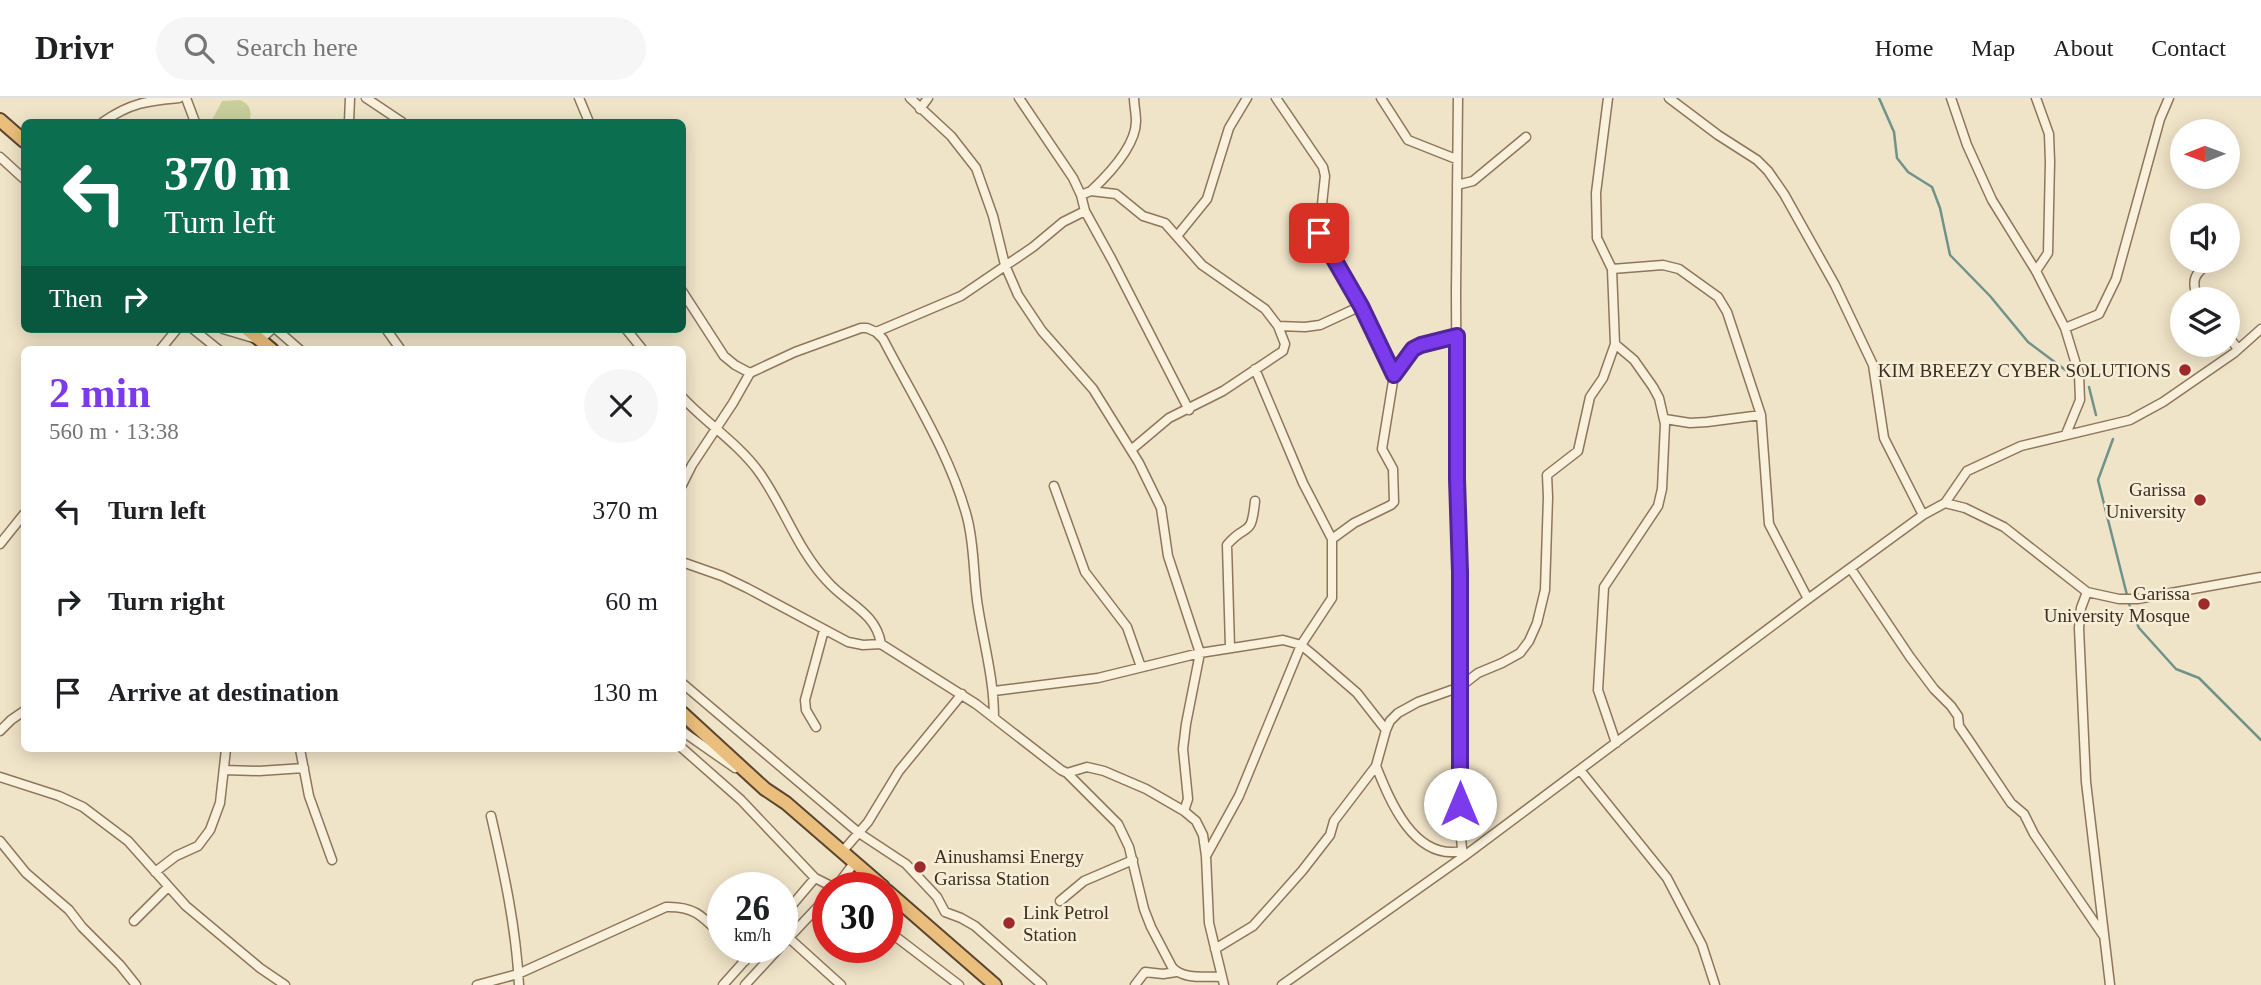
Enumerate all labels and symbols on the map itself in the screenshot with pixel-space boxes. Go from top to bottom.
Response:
north arrow [2170,119,2240,189]
pin [1289,203,1349,263]
place label: KIM BREEZY CYBER SOLUTIONS [1878,360,2171,381]
marker: KIM BREEZY CYBER SOLUTIONS [2177,362,2193,378]
place label: Garissa University [2106,479,2187,522]
marker: Garissa University [2192,492,2208,508]
place label: Garissa University Mosque [2044,583,2191,626]
marker: Garissa University Mosque [2196,596,2212,612]
position arrow [1423,767,1497,841]
place label: Ainushamsi Energy Garissa Station [934,846,1085,889]
marker: Ainushamsi Energy Garissa Station [912,859,928,875]
speed limit sign: 30 [812,872,903,963]
place label: Link Petrol Station [1023,902,1109,945]
marker: Link Petrol Station [1001,915,1017,931]

